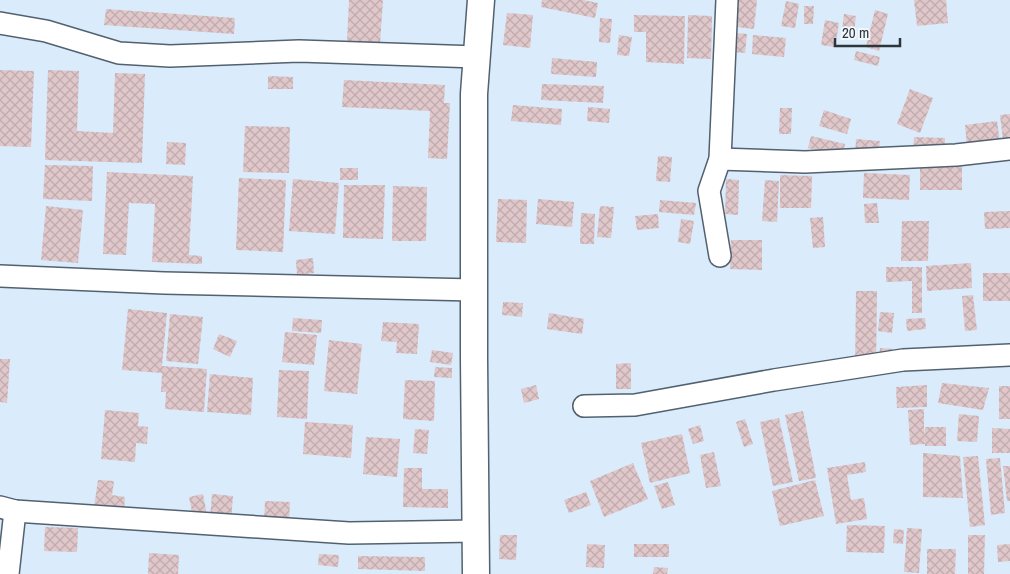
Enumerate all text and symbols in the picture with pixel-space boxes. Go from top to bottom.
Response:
scale bar [835,15,900,47]
text: 20 m [842,22,869,43]

